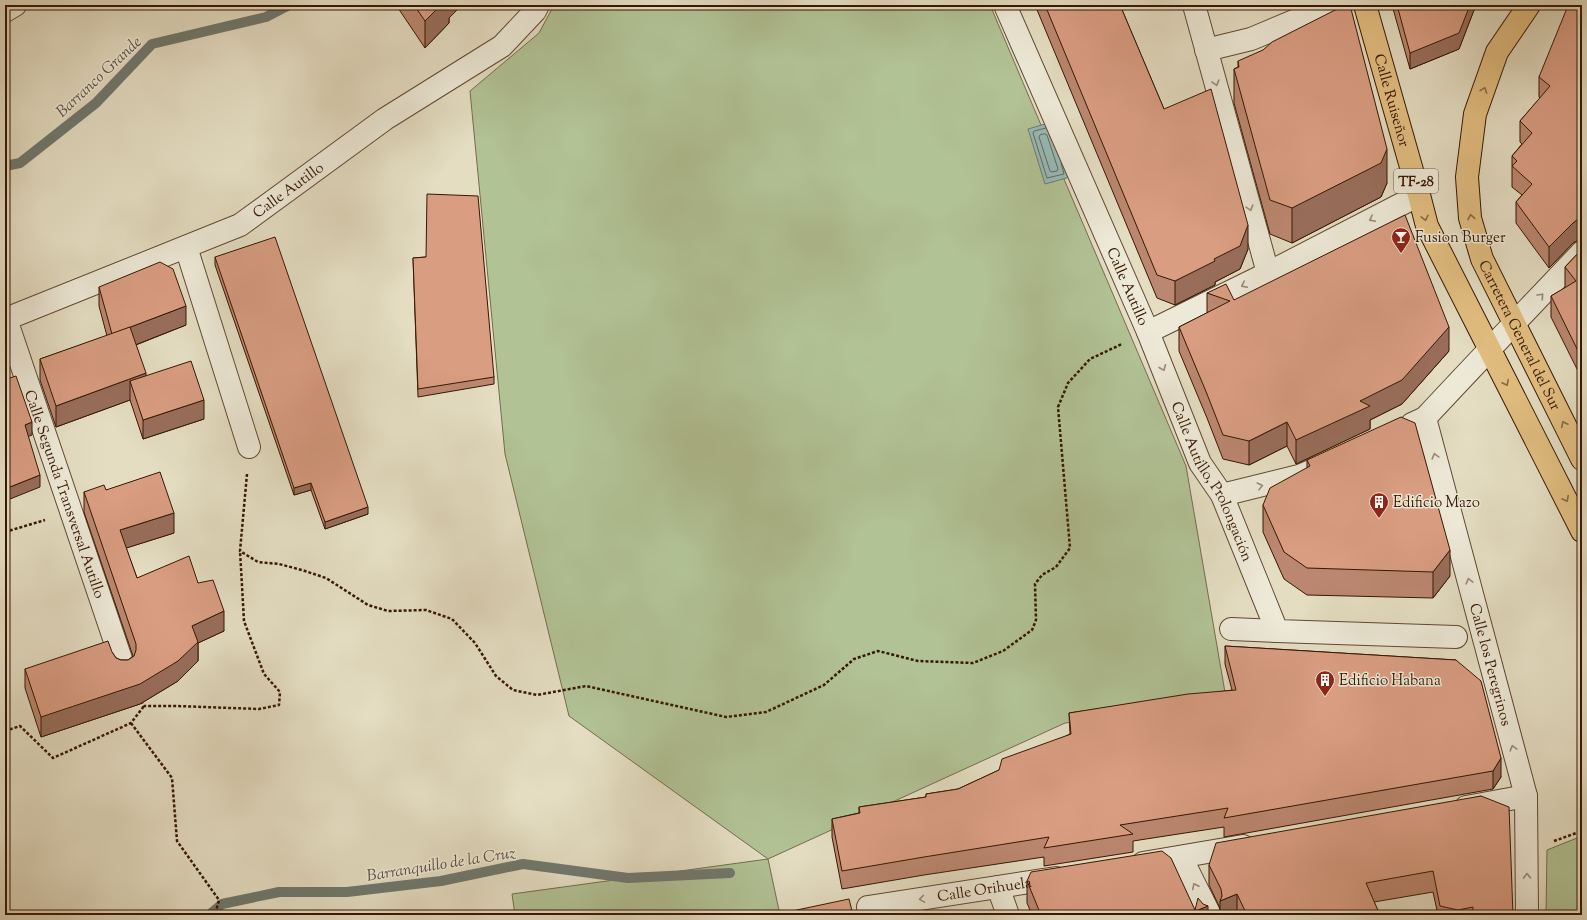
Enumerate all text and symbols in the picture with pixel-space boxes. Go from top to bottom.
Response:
water label: Barranco Grande [52,32,148,124]
street label: Calle Ruiseñor [1367,52,1414,150]
one-way arrow [1211,80,1219,86]
one-way arrow [1479,86,1488,93]
street label: Calle Autillo [249,158,329,224]
road number: TF-28 [1394,169,1438,193]
one-way arrow [1245,205,1254,212]
one-way arrow [1369,214,1377,222]
one-way arrow [1420,214,1429,221]
one-way arrow [1467,214,1476,220]
bar icon: Fusion Burger [1390,226,1412,254]
place label: Fusion Burger [1415,228,1506,249]
street label: Calle Autillo [1100,244,1153,329]
street label: Carretera General del Sur [1472,257,1565,415]
one-way arrow [1241,280,1249,288]
one-way arrow [1536,293,1543,301]
one-way arrow [1158,365,1166,372]
one-way arrow [1502,379,1509,387]
street label: Calle Segunda Transversal Autillo [18,387,109,602]
street label: Calle Autillo, Prolongación [1165,399,1257,565]
one-way arrow [1562,421,1569,429]
one-way arrow [1431,453,1440,460]
one-way arrow [1256,482,1263,491]
building icon: Edificio Mazo [1368,491,1390,519]
place label: Edificio Mazo [1393,493,1480,514]
one-way arrow [1561,495,1569,502]
one-way arrow [1465,578,1474,585]
street label: Calle los Peregrinos [1463,601,1516,728]
building icon: Edificio Habana [1314,669,1336,697]
place label: Edificio Habana [1339,671,1441,692]
one-way arrow [1509,744,1518,751]
water label: Barranquillo de la Cruz [365,842,518,889]
street label: Calle Orihuela [936,873,1033,908]
one-way arrow [1522,873,1531,879]
one-way arrow [1192,883,1200,890]
one-way arrow [919,894,925,903]

